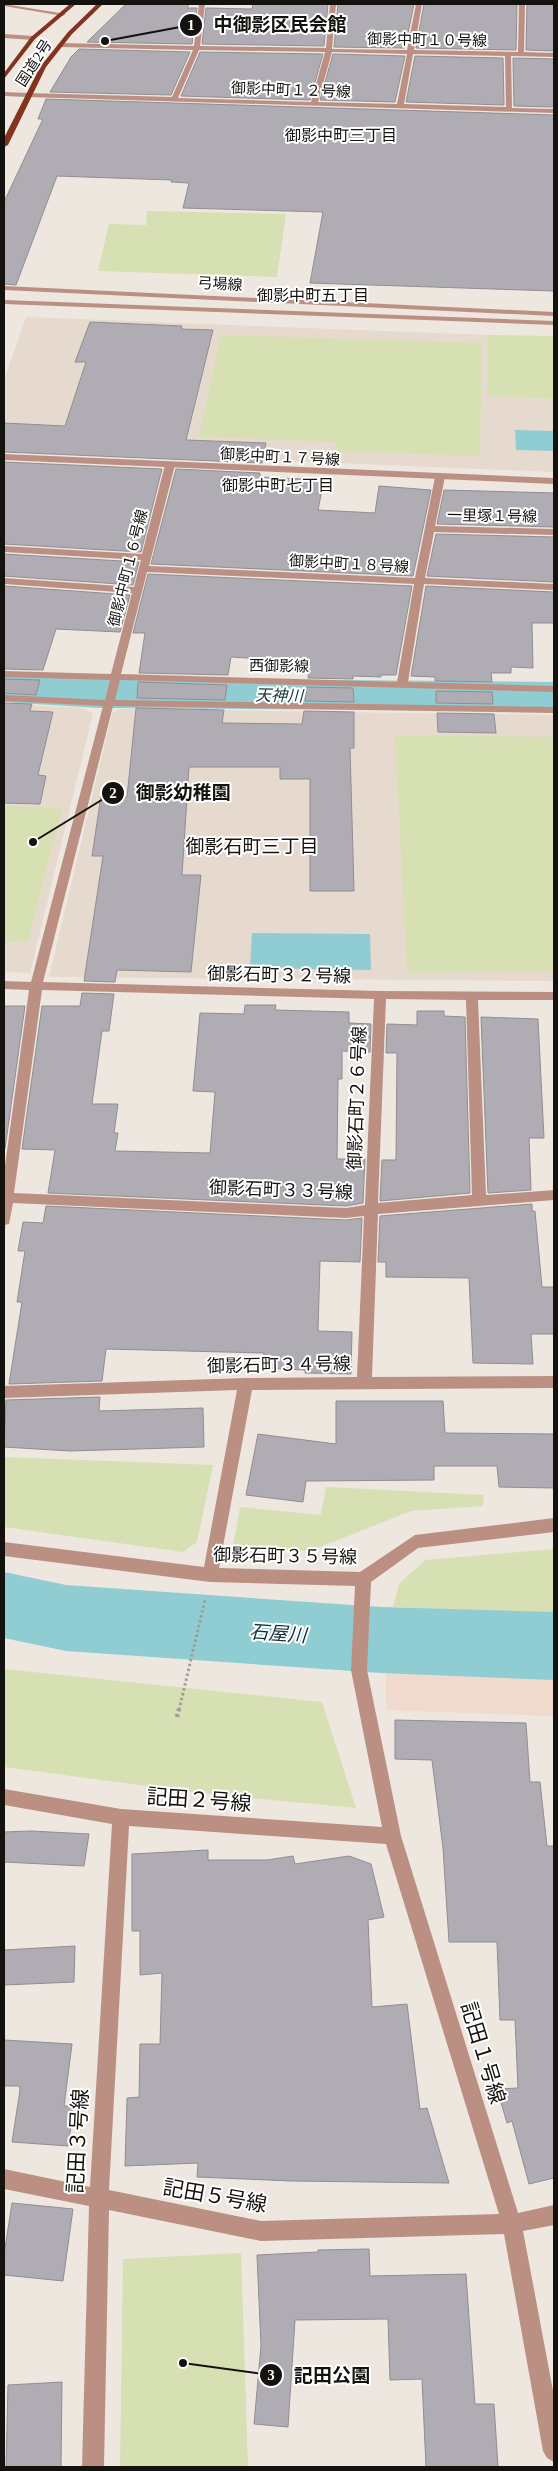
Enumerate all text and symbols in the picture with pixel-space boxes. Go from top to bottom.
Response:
callout: 中御影区民会館 [179,8,357,42]
text: 中御影区民会館 [213,14,347,35]
text: 1 [187,17,195,33]
street label: 御影中町１０号線 [367,31,487,49]
street label: 国道2号 [13,37,55,89]
street label: 御影中町１２号線 [231,80,351,100]
district label: 御影中町三丁目 [285,127,397,144]
street label: 弓場線 [197,275,243,293]
district label: 御影中町五丁目 [257,287,369,304]
street label: 御影中町１７号線 [220,446,340,468]
district label: 御影中町七丁目 [222,477,334,494]
street label: 一里塚１号線 [447,507,537,525]
street label: 御影中町１６号線 [106,508,150,628]
street label: 御影中町１８号線 [289,553,409,575]
street label: 西御影線 [249,657,309,675]
water label: 天神川 [255,687,305,704]
callout: 御影幼稚園 [101,776,241,810]
text: 御影幼稚園 [135,782,231,803]
text: 2 [109,785,117,801]
district label: 御影石町三丁目 [185,836,319,857]
street label: 御影石町３２号線 [207,964,351,986]
street label: 御影石町２６号線 [344,1026,370,1170]
street label: 御影石町３３号線 [209,1177,353,1203]
street label: 御影石町３４号線 [207,1354,351,1376]
street label: 御影石町３５号線 [213,1545,357,1567]
water label: 石屋川 [249,1621,309,1646]
street label: 記田２号線 [146,1784,252,1816]
street label: 記田１号線 [456,1999,510,2107]
street label: 記田３号線 [63,2088,93,2194]
street label: 記田５号線 [161,2175,269,2217]
callout: 記田公園 [259,2358,380,2392]
text: 記田公園 [294,2365,370,2386]
text: 3 [267,2367,275,2383]

